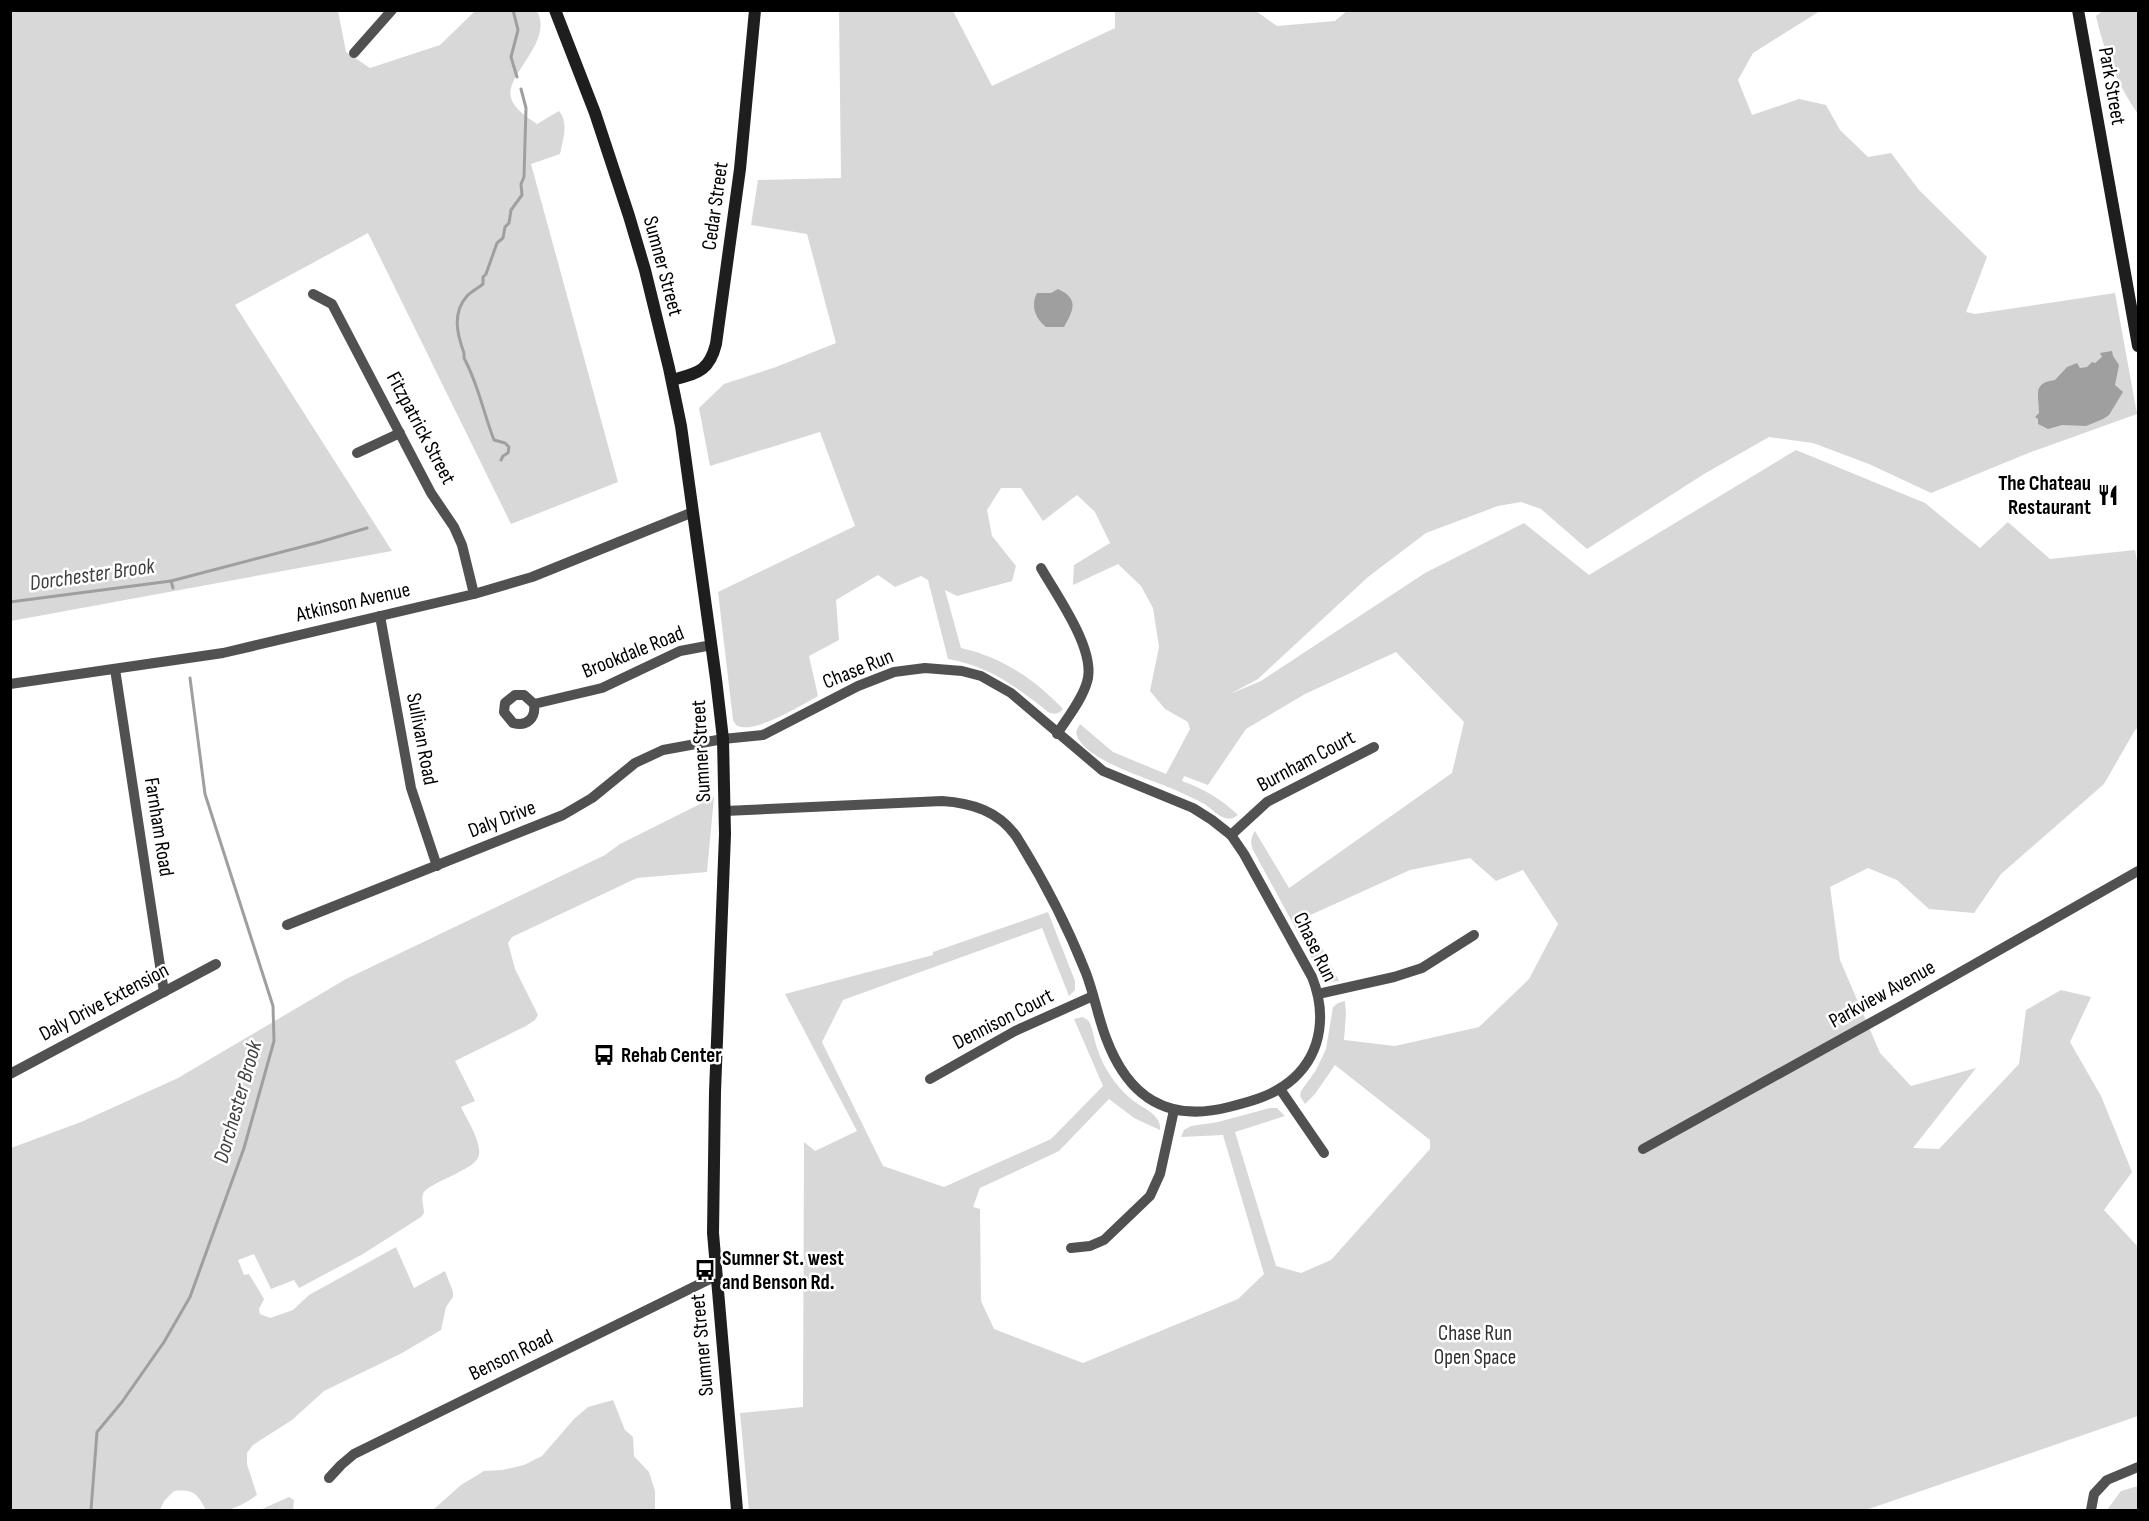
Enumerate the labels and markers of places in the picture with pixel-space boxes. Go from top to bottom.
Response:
place label: The Chateau Restaurant [1998,471,2091,520]
restaurant icon: The Chateau Restaurant [2096,483,2120,507]
bus stop icon: Rehab Center [592,1043,616,1067]
place label: Rehab Center [621,1043,722,1068]
place label: Sumner St. west and Benson Rd. [722,1246,844,1295]
bus stop icon: Sumner St. west and Benson Rd. [693,1258,717,1282]

